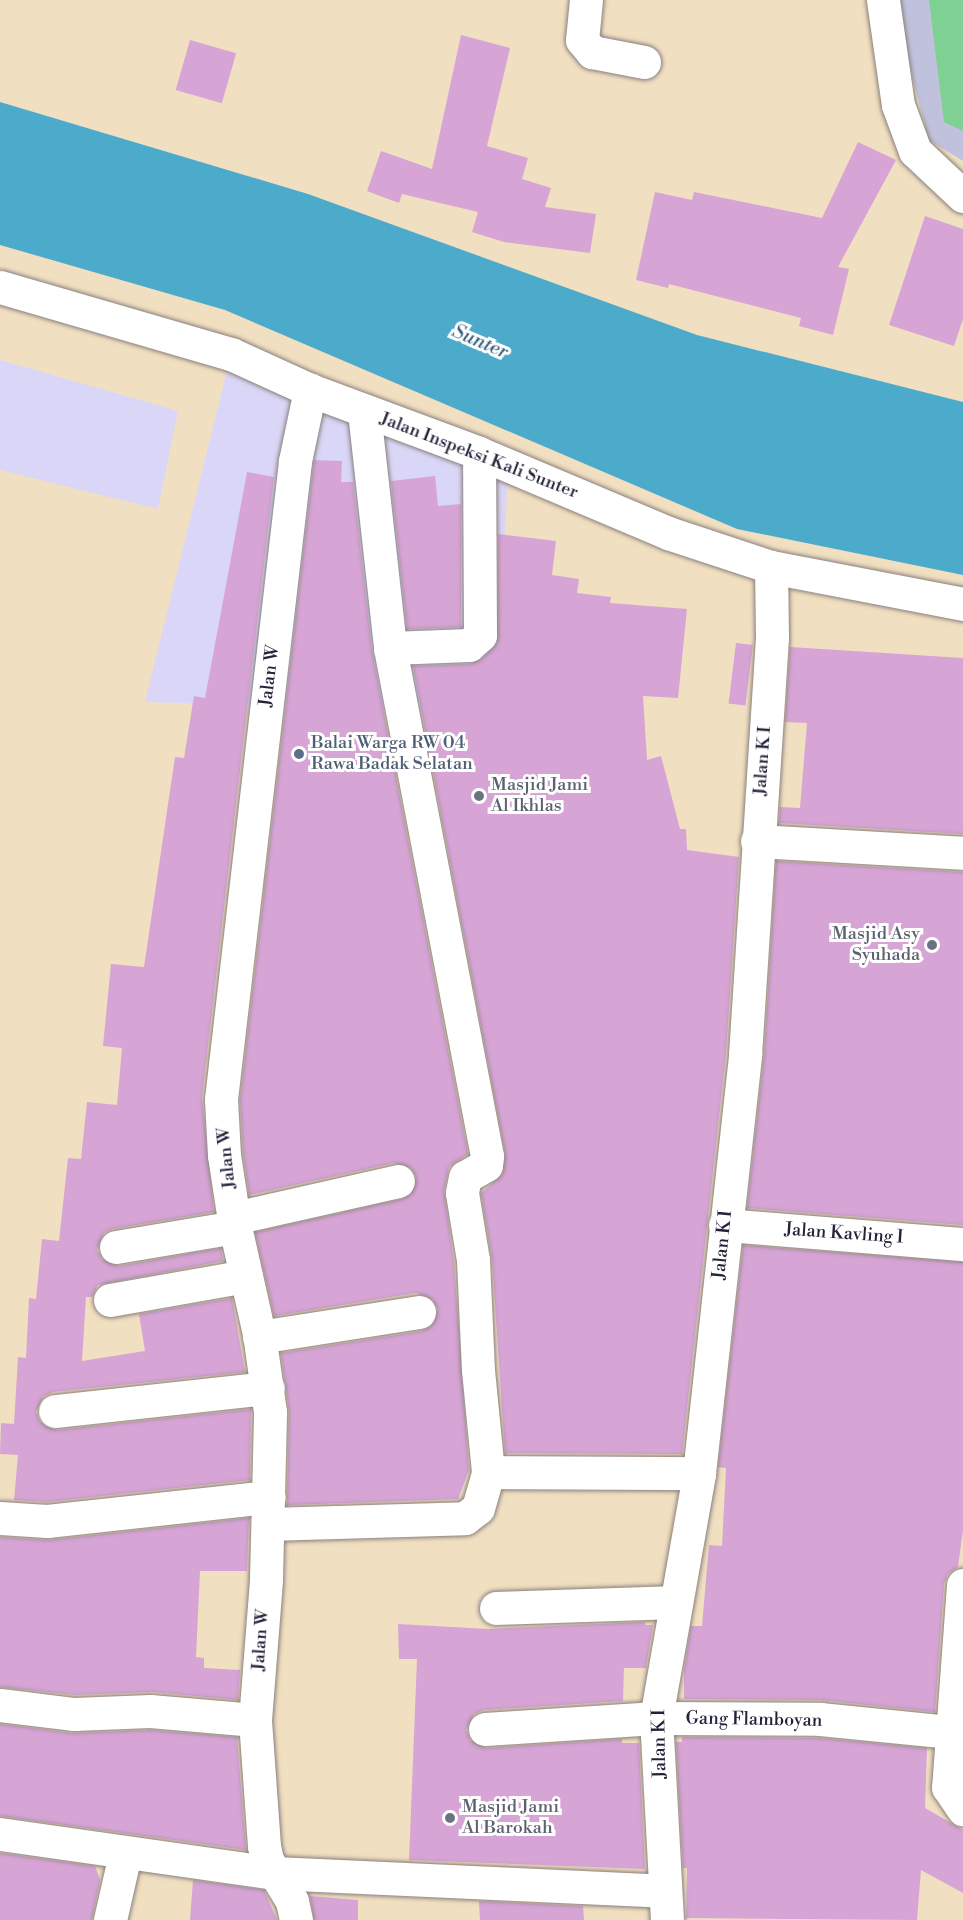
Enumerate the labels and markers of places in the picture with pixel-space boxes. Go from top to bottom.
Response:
place label: Balai Warga RW 04 Rawa Badak Selatan [311,733,473,776]
marker: Balai Warga RW 04 Rawa Badak Selatan [292,747,306,761]
place label: Masjid Jami Al Ikhlas [491,775,588,818]
marker: Masjid Jami Al Ikhlas [472,789,486,803]
place label: Masjid Asy Syuhada [832,924,920,966]
marker: Masjid Asy Syuhada [925,938,939,952]
place label: Masjid Jami Al Barokah [462,1797,559,1840]
marker: Masjid Jami Al Barokah [443,1811,457,1825]

